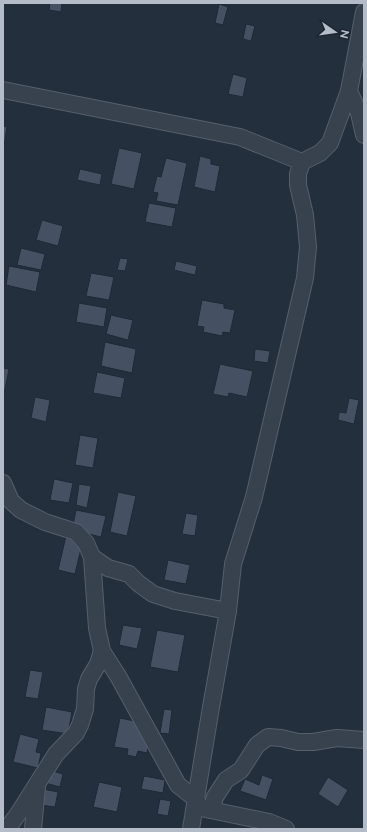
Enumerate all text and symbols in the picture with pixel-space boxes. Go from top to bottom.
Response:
north arrow [315,12,355,52]
text: N [337,29,352,40]

